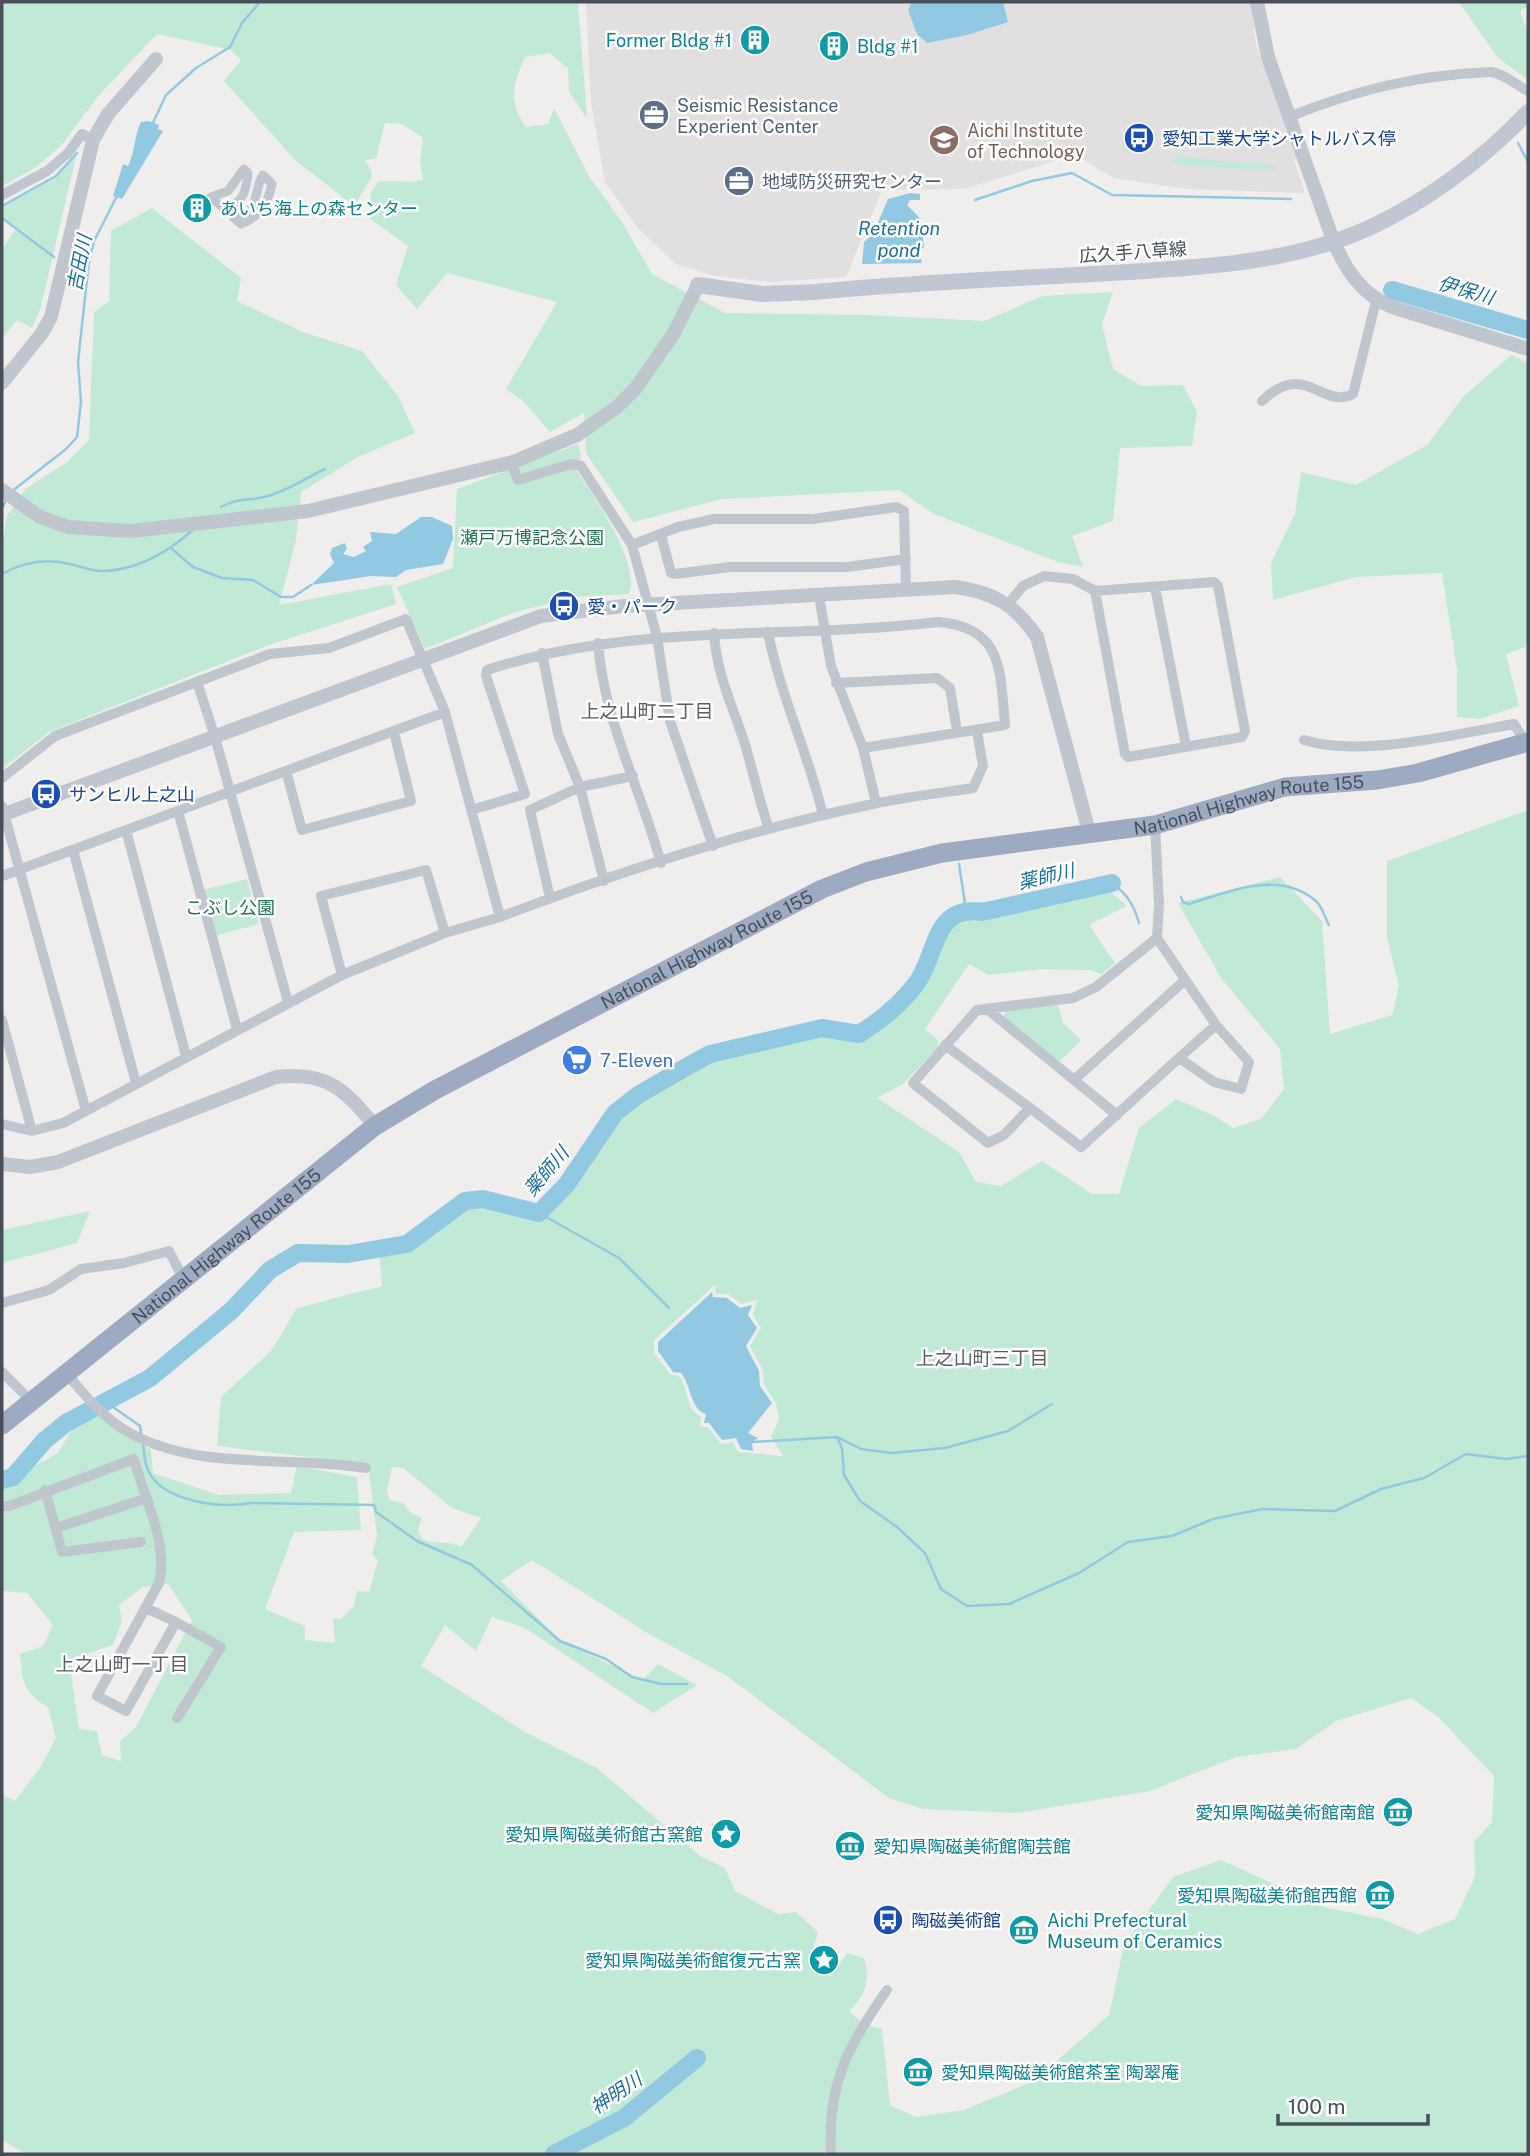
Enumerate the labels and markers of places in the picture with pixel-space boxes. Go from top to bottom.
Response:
building icon: Former Bldg #1 [738,23,772,57]
building icon: Bldg #1 [817,29,851,63]
place label: Former Bldg #1 [606,30,732,51]
place label: Bldg #1 [857,36,919,57]
place label: Seismic Resistance Experient Center [677,95,839,137]
office icon: Seismic Resistance Experient Center [637,98,671,132]
place label: Aichi Institute of Technology [967,120,1085,162]
bus stop icon: 愛知工業大学シャトルバス停 [1122,121,1156,155]
school or university icon: Aichi Institute of Technology [927,123,961,157]
place label: 愛知工業大学シャトルバス停 [1162,128,1396,149]
office icon: 地域防災研究センター [722,164,756,198]
place label: 地域防災研究センター [762,171,942,192]
building icon: あいち海上の森センター [180,191,214,225]
place label: あいち海上の森センター [220,198,418,219]
bus stop icon: 愛・パーク [547,589,581,623]
place label: 愛・パーク [587,596,677,617]
bus stop icon: サンヒル上之山 [29,777,63,811]
place label: サンヒル上之山 [69,784,195,805]
supermarket icon: 7-Eleven [560,1043,594,1077]
place label: 7-Eleven [600,1050,673,1071]
museum icon: 愛知県陶磁美術館南館 [1381,1795,1415,1829]
place label: 愛知県陶磁美術館南館 [1195,1802,1375,1823]
place icon: 愛知県陶磁美術館古窯館 [709,1817,743,1851]
place label: 愛知県陶磁美術館古窯館 [505,1824,703,1845]
museum icon: 愛知県陶磁美術館陶芸館 [833,1829,867,1863]
place label: 愛知県陶磁美術館陶芸館 [873,1836,1071,1857]
museum icon: 愛知県陶磁美術館西館 [1363,1878,1397,1912]
place label: 愛知県陶磁美術館西館 [1177,1885,1357,1906]
bus stop icon: 陶磁美術館 [871,1903,905,1937]
place label: 陶磁美術館 [911,1910,1001,1931]
place label: Aichi Prefectural Museum of Ceramics [1047,1910,1222,1952]
museum icon: Aichi Prefectural Museum of Ceramics [1007,1913,1041,1947]
place icon: 愛知県陶磁美術館復元古窯 [807,1943,841,1977]
place label: 愛知県陶磁美術館復元古窯 [585,1950,801,1971]
museum icon: 愛知県陶磁美術館茶室 陶翠庵 [901,2055,935,2089]
place label: 愛知県陶磁美術館茶室 陶翠庵 [941,2062,1179,2083]

